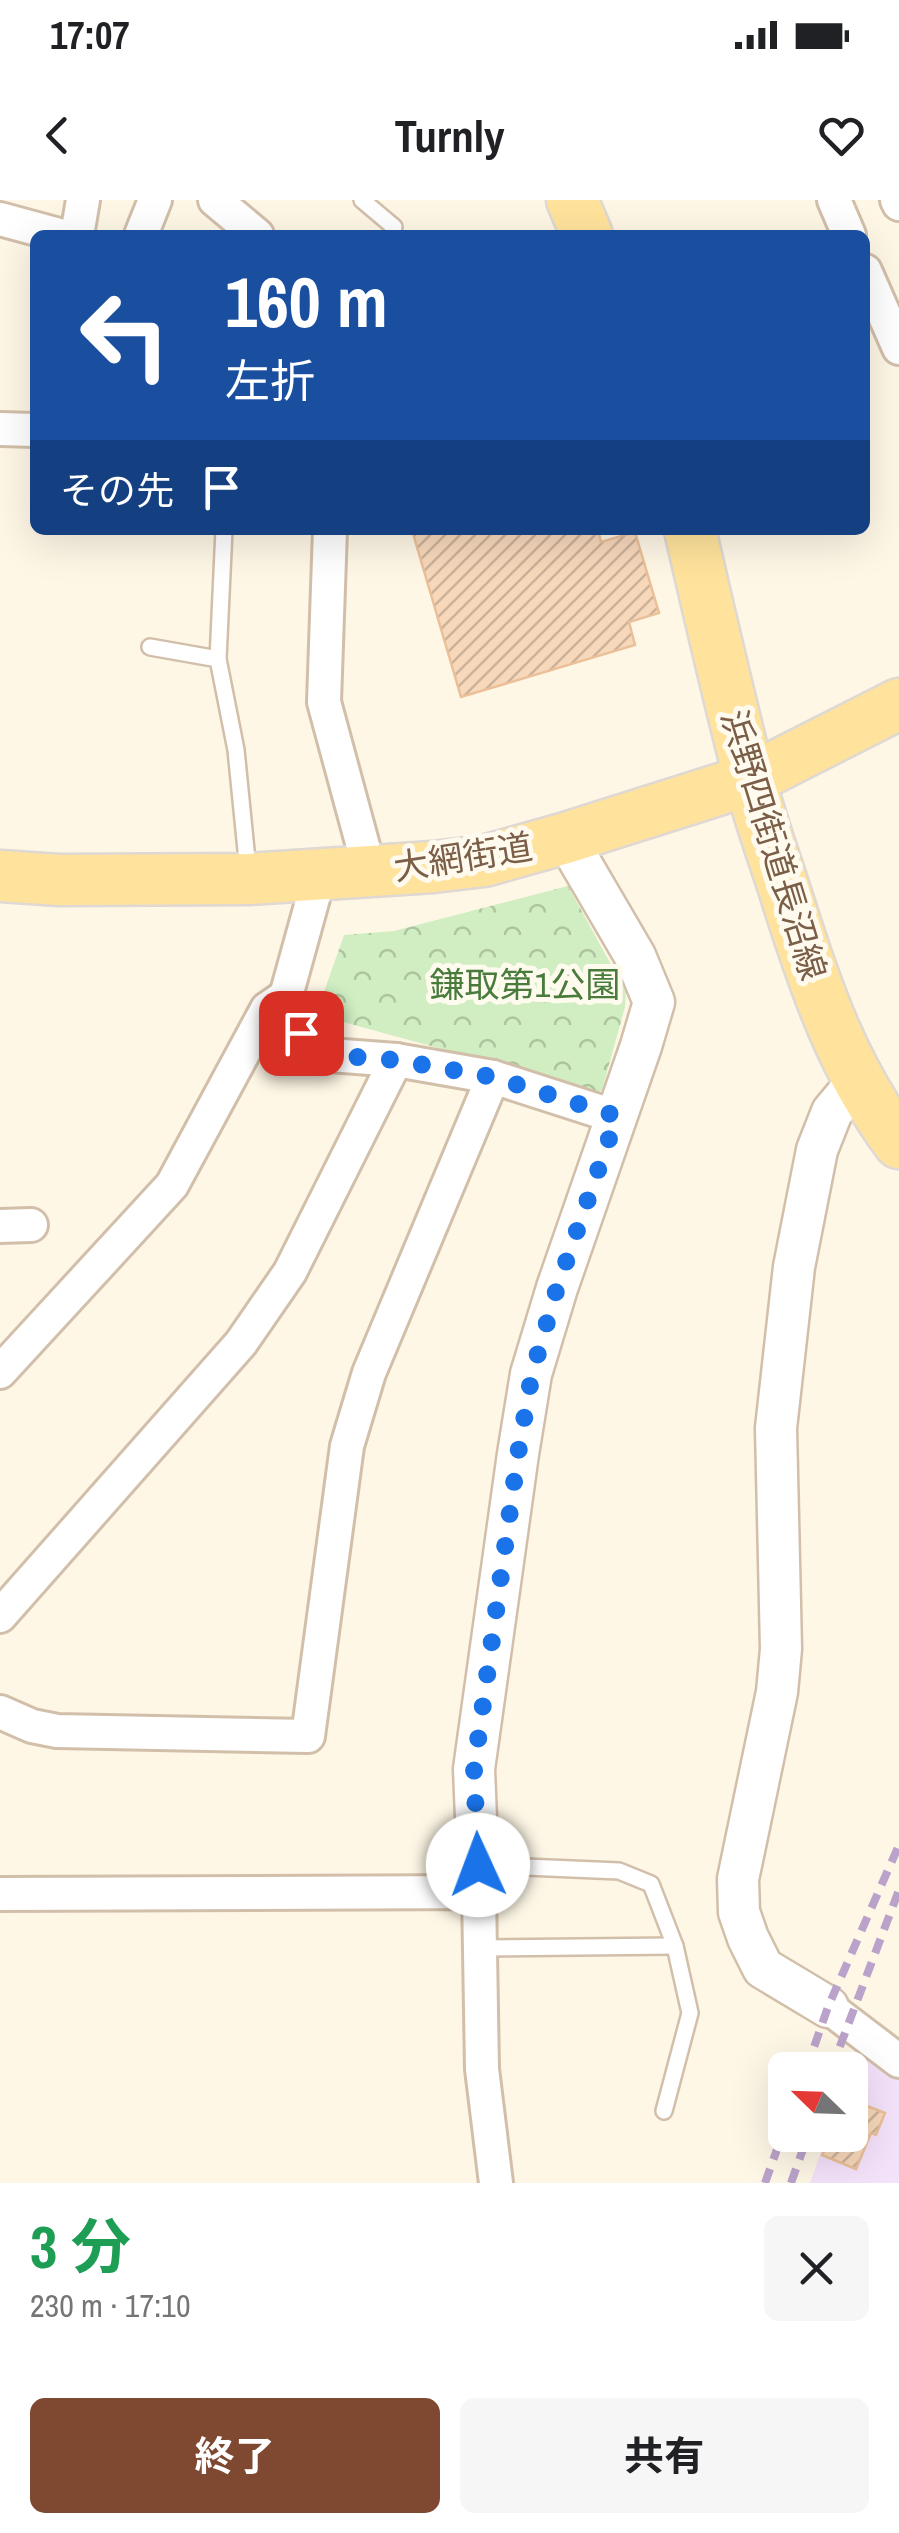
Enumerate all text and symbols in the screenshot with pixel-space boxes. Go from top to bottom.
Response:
text: 17:07 [50,10,130,61]
text: Turnly [394,105,505,166]
icon: back [30,108,85,163]
icon: heart [814,108,869,163]
text: 160 m [225,255,388,349]
icon: left [60,270,190,400]
text: 左折 [225,350,315,411]
icon: arrive [194,460,249,515]
text: その先 [60,465,174,516]
street label: 浜野四街道長沼線 [711,704,837,986]
street label: 大網街道 [390,823,536,891]
park label: 鎌取第1公園 [430,961,620,1008]
pin [259,991,344,1076]
icon: arrive [274,1006,329,1061]
position arrow [426,1813,530,1917]
north arrow [768,2052,868,2152]
map controls [768,2052,868,2152]
text: 3 分 [30,2206,131,2287]
button: close [764,2216,869,2321]
text: 230 m · 17:10 [30,2284,190,2327]
button: 終了 [30,2398,440,2513]
button: 共有 [460,2398,869,2513]

